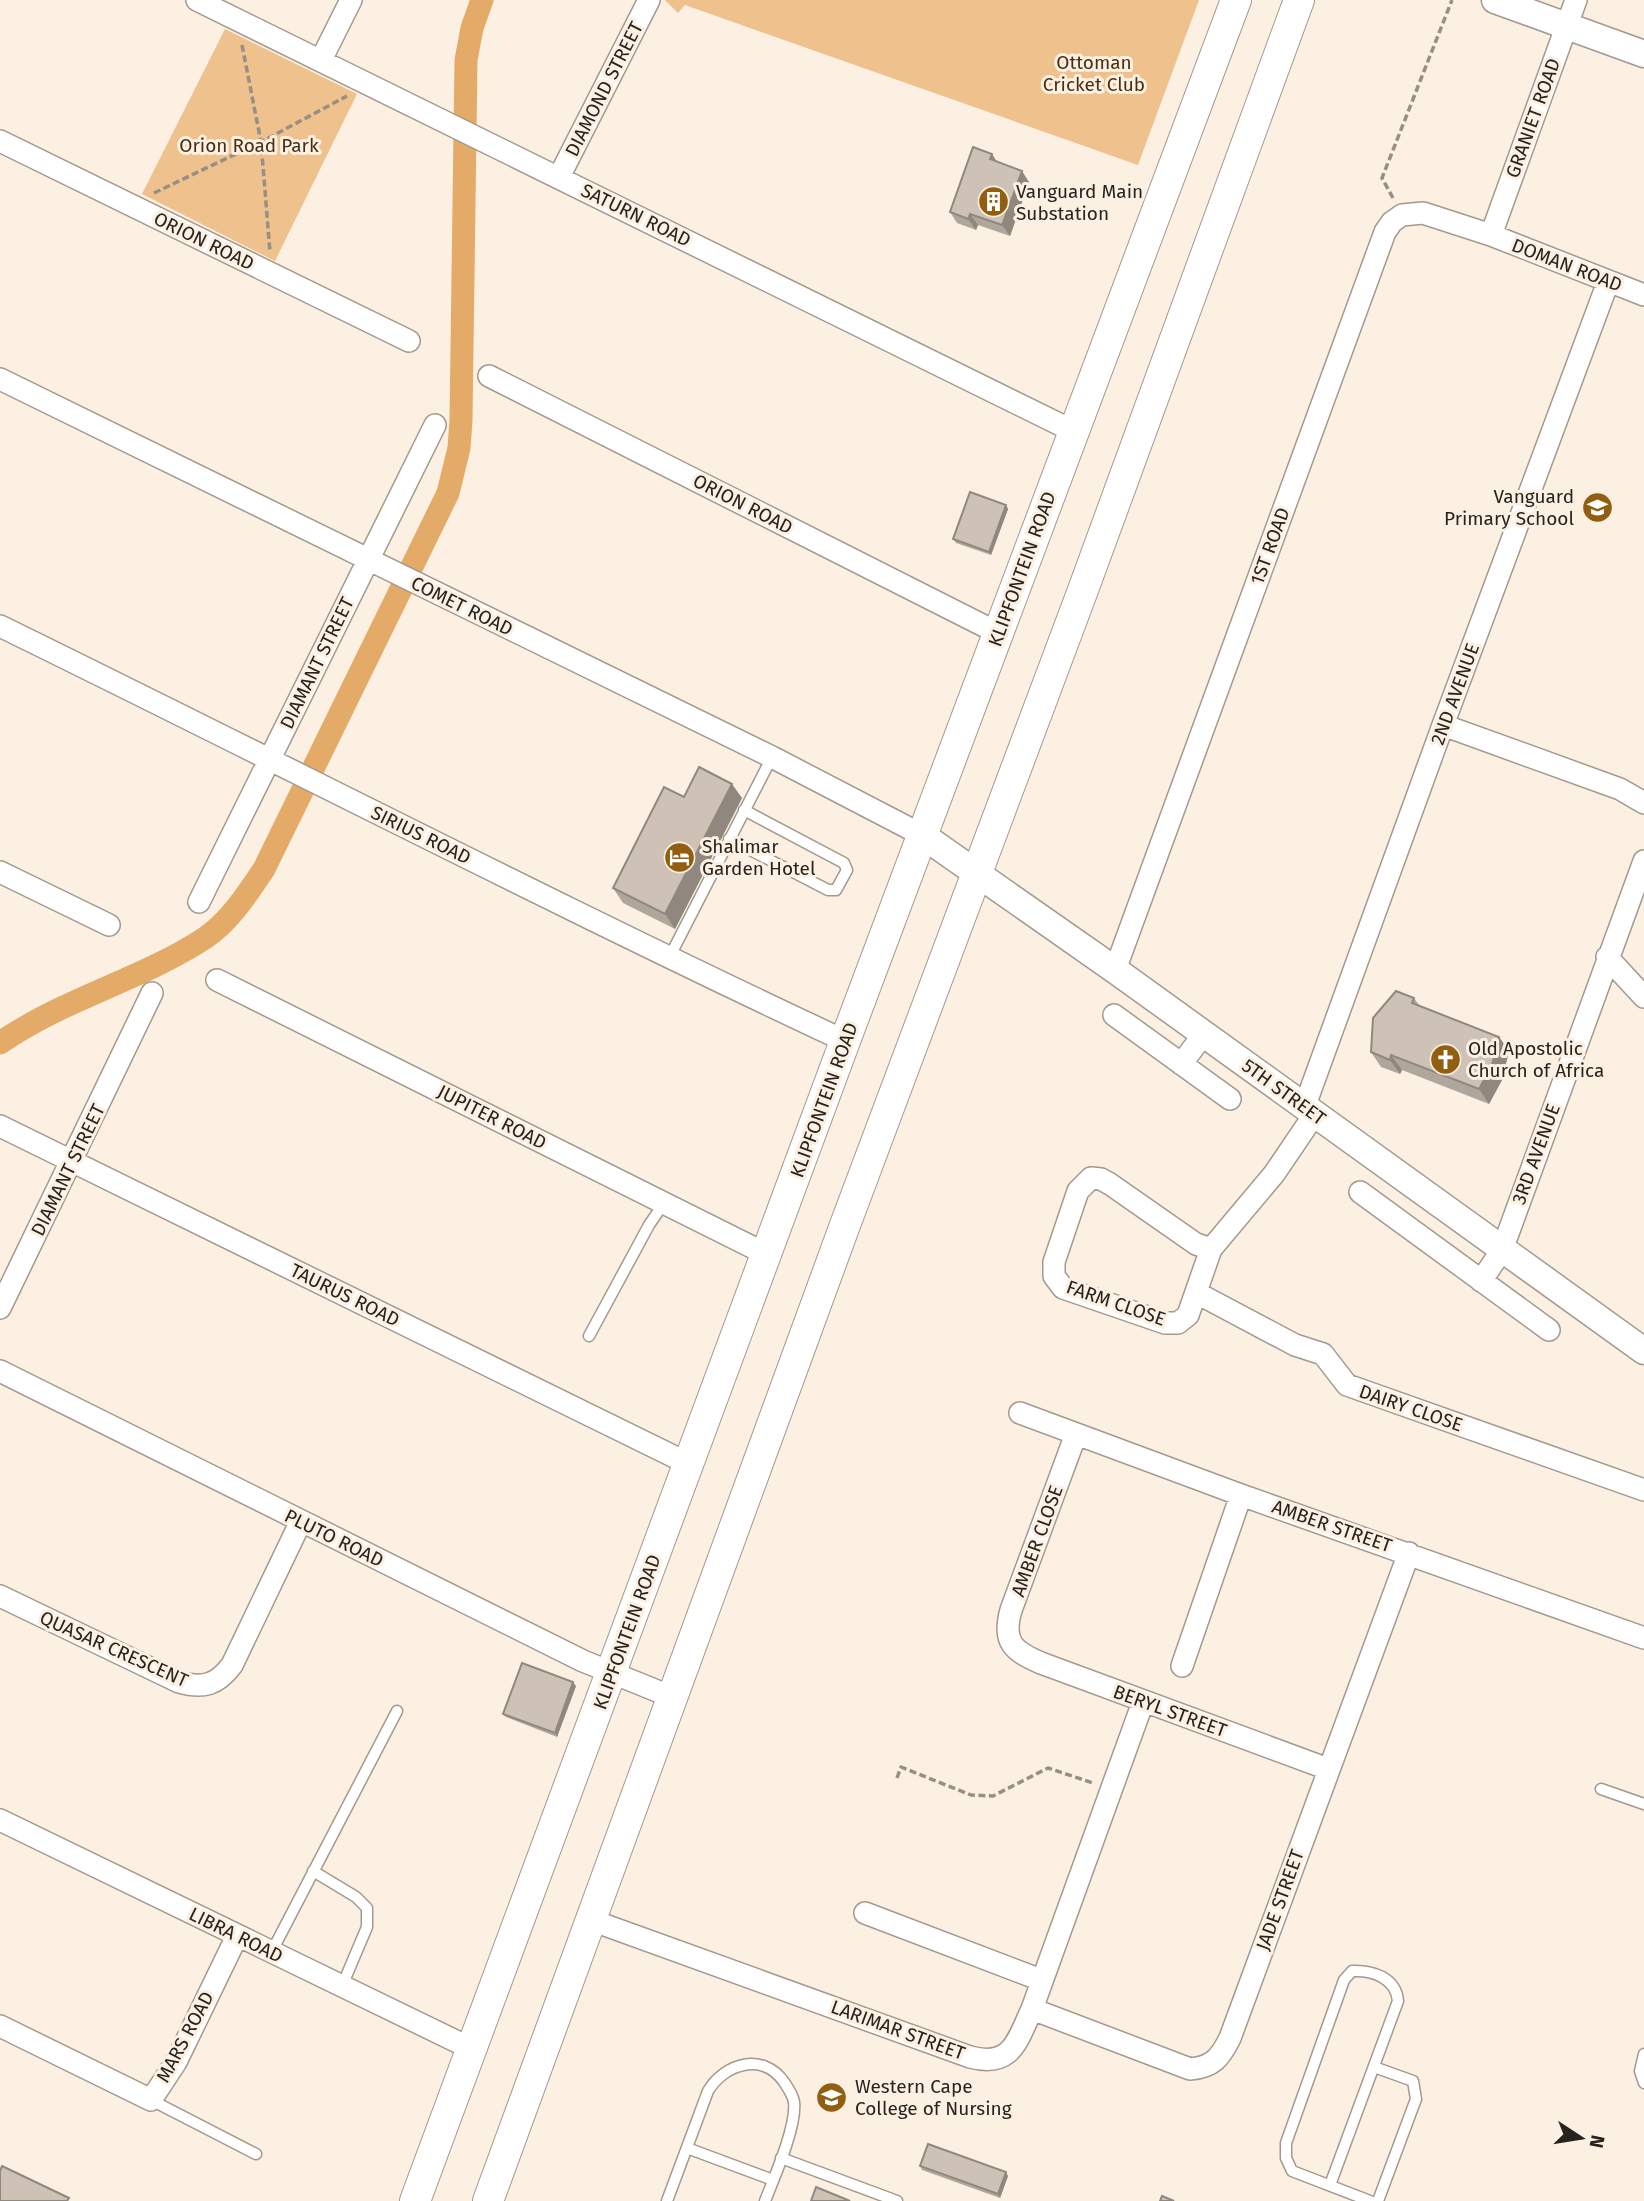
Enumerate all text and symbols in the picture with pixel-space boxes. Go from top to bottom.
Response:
street label: DIAMOND STREET [560,18,648,160]
park label: Ottoman Cricket Club [1043,51,1145,96]
street label: GRANIET ROAD [1501,55,1565,181]
park label: Orion Road Park [179,134,319,157]
street label: SATURN ROAD [577,178,695,252]
place label: Vanguard Main Substation [1016,180,1143,225]
building icon: Vanguard Main Substation [976,185,1010,219]
street label: ORION ROAD [150,207,258,275]
street label: DOMAN ROAD [1509,233,1625,297]
street label: ORION ROAD [689,469,797,539]
place label: Vanguard Primary School [1444,485,1574,530]
street label: KLIPFONTEIN ROAD [983,488,1061,650]
school or university icon: Vanguard Primary School [1580,490,1614,524]
street label: 1ST ROAD [1245,504,1295,588]
street label: COMET ROAD [407,571,517,641]
street label: DIAMANT STREET [275,593,359,733]
street label: 2ND AVENUE [1426,640,1484,748]
street label: SIRIUS ROAD [367,801,475,869]
place label: Shalimar Garden Hotel [702,835,816,880]
hotel icon: Shalimar Garden Hotel [662,840,696,874]
street label: KLIPFONTEIN ROAD [785,1019,863,1181]
place label: Old Apostolic Church of Africa [1468,1037,1604,1082]
church icon: Old Apostolic Church of Africa [1428,1042,1462,1076]
street label: 5TH STREET [1238,1054,1331,1130]
street label: JUPITER ROAD [434,1080,550,1154]
street label: DIAMANT STREET [26,1100,110,1240]
street label: 3RD AVENUE [1507,1101,1565,1207]
street label: TAURUS ROAD [287,1259,403,1331]
street label: FARM CLOSE [1063,1275,1169,1331]
street label: DAIRY CLOSE [1356,1380,1466,1436]
street label: AMBER CLOSE [1006,1482,1068,1600]
street label: AMBER STREET [1269,1495,1395,1557]
street label: PLUTO ROAD [281,1504,387,1572]
street label: KLIPFONTEIN ROAD [588,1551,666,1713]
street label: QUASAR CRESCENT [36,1606,192,1692]
street label: BERYL STREET [1110,1680,1230,1742]
street label: JADE STREET [1251,1846,1309,1954]
street label: LIBRA ROAD [185,1902,287,1968]
street label: MARS ROAD [151,1988,219,2086]
street label: LARIMAR STREET [828,1995,968,2065]
place label: Western Cape College of Nursing [855,2075,1012,2120]
school or university icon: Western Cape College of Nursing [815,2080,849,2114]
north arrow [1546,2103,1616,2173]
text: N [1585,2133,1610,2150]

